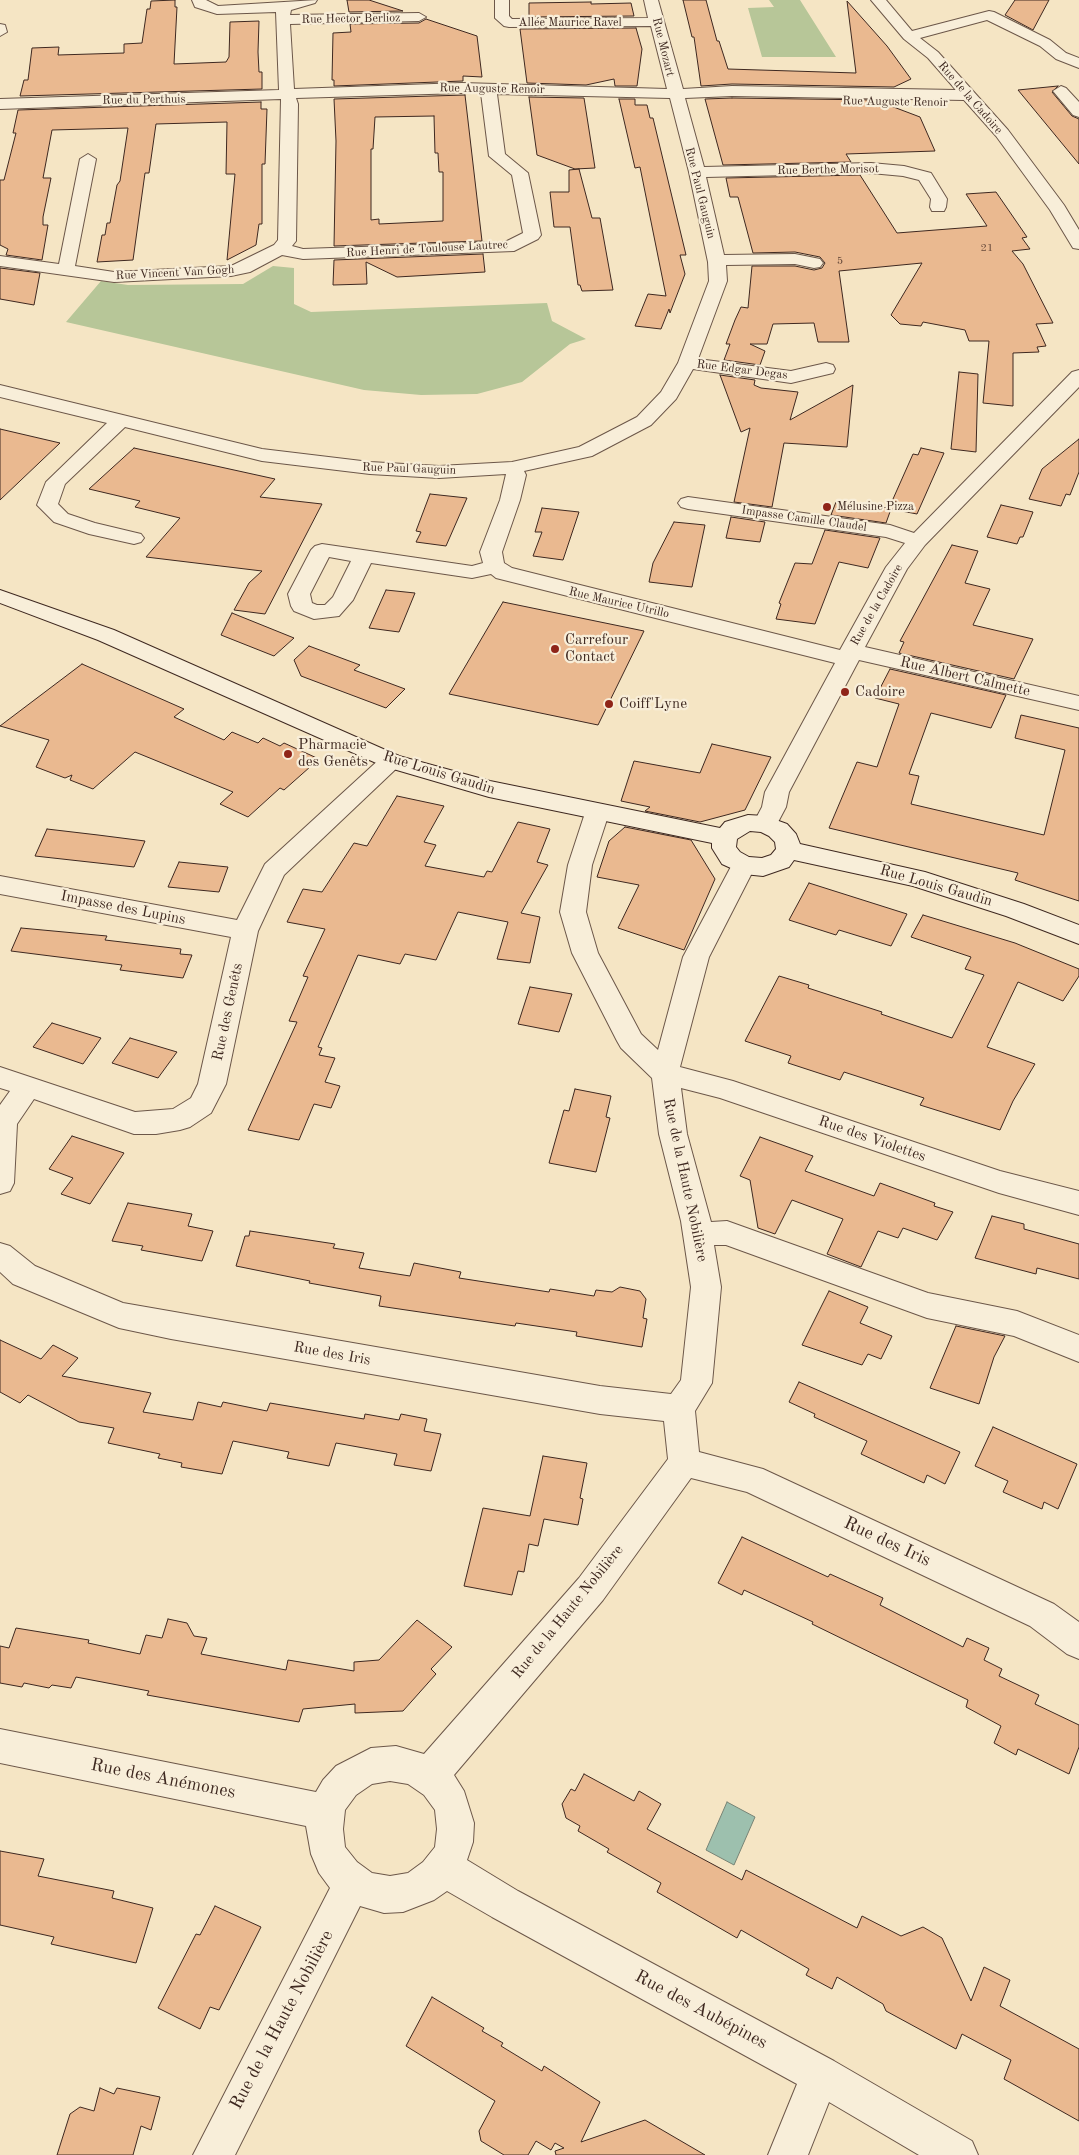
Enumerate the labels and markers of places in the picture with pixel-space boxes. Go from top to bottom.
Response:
place label: Mélusine Pizza [837,500,914,514]
marker: Mélusine Pizza [821,501,833,513]
place label: Carrefour Contact [565,631,628,666]
marker: Carrefour Contact [549,643,561,655]
place label: Cadoire [855,683,905,701]
marker: Cadoire [839,686,851,698]
place label: Coiff'Lyne [619,695,687,713]
marker: Coiff'Lyne [603,698,615,710]
place label: Pharmacie des Genêts [298,736,368,771]
marker: Pharmacie des Genêts [282,748,294,760]

